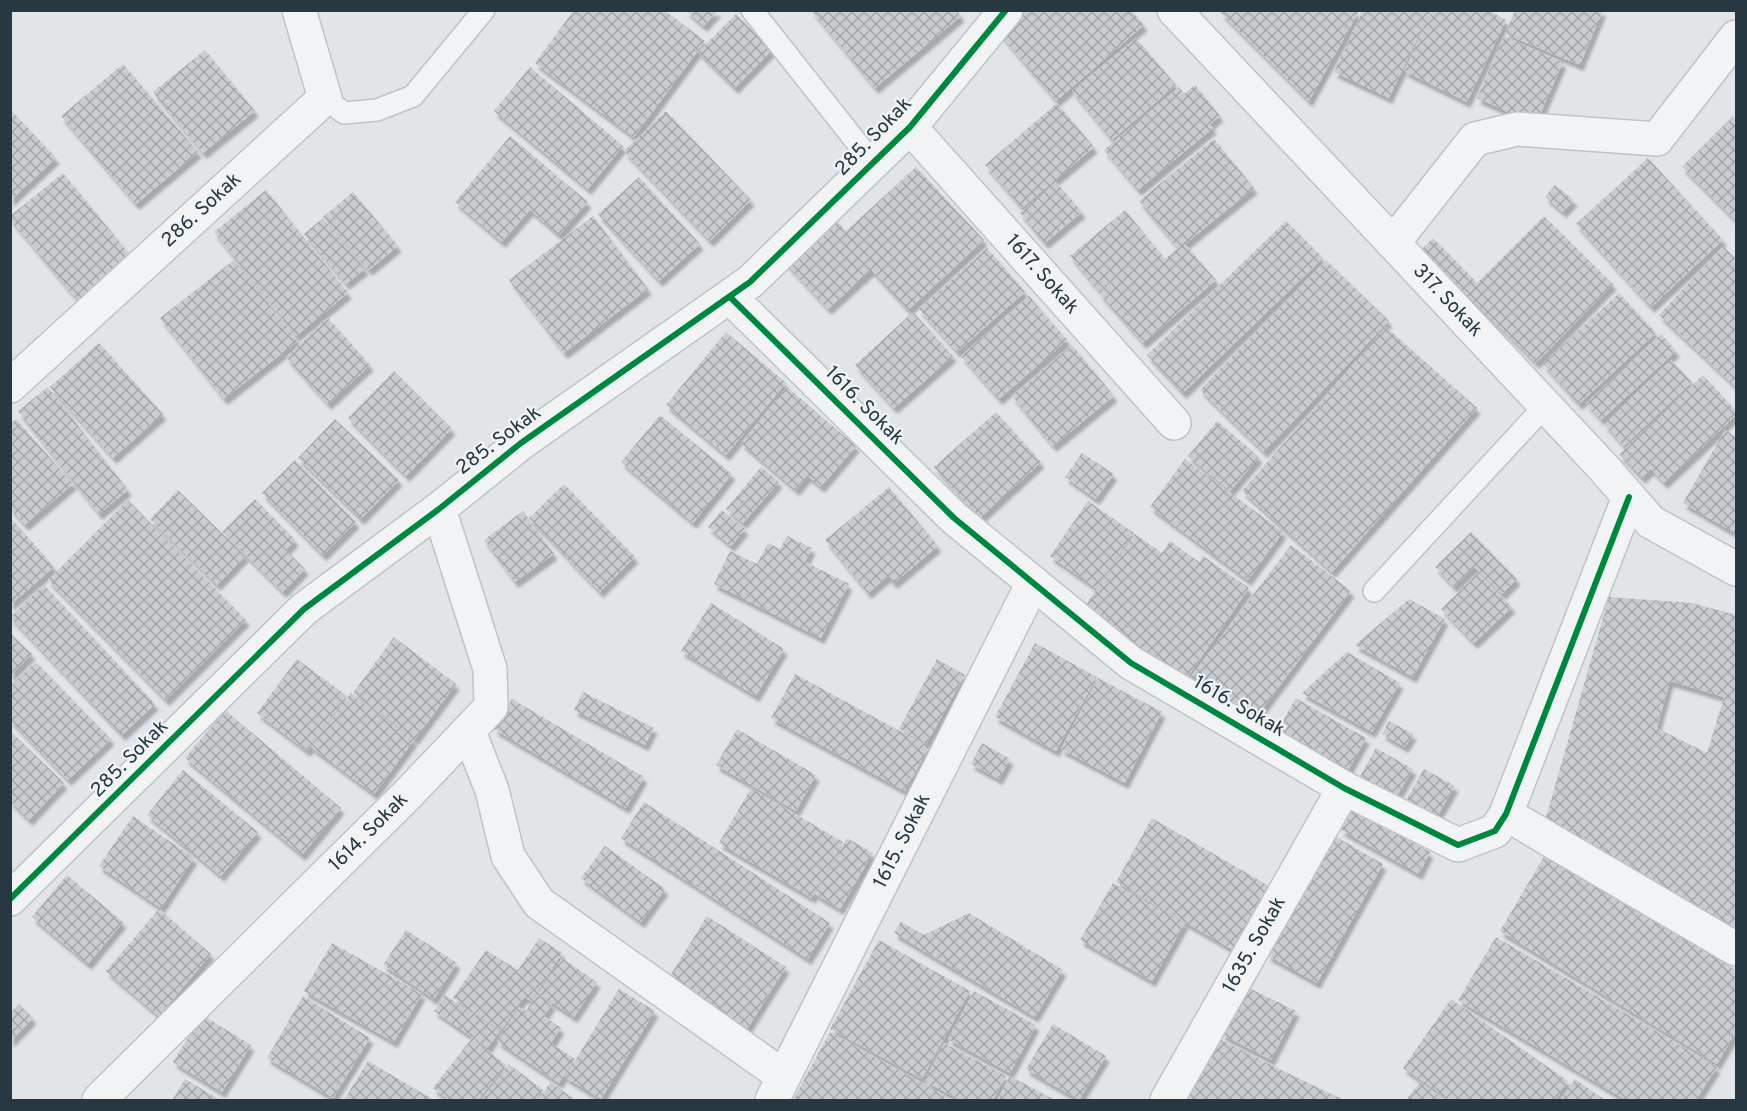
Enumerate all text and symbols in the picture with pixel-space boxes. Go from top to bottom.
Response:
street label: 285. Sokak [830,92,918,182]
street label: 286. Sokak [156,167,247,254]
street label: 1617. Sokak [999,229,1084,320]
street label: 317. Sokak [1407,259,1488,343]
street label: 1616. Sokak [819,361,909,451]
street label: 285. Sokak [451,400,547,482]
street label: 1616. Sokak [1188,670,1290,744]
street label: 285. Sokak [85,714,175,804]
street label: 1614. Sokak [324,787,414,878]
street label: 1615. Sokak [868,789,937,893]
street label: 1635. Sokak [1217,892,1293,998]

